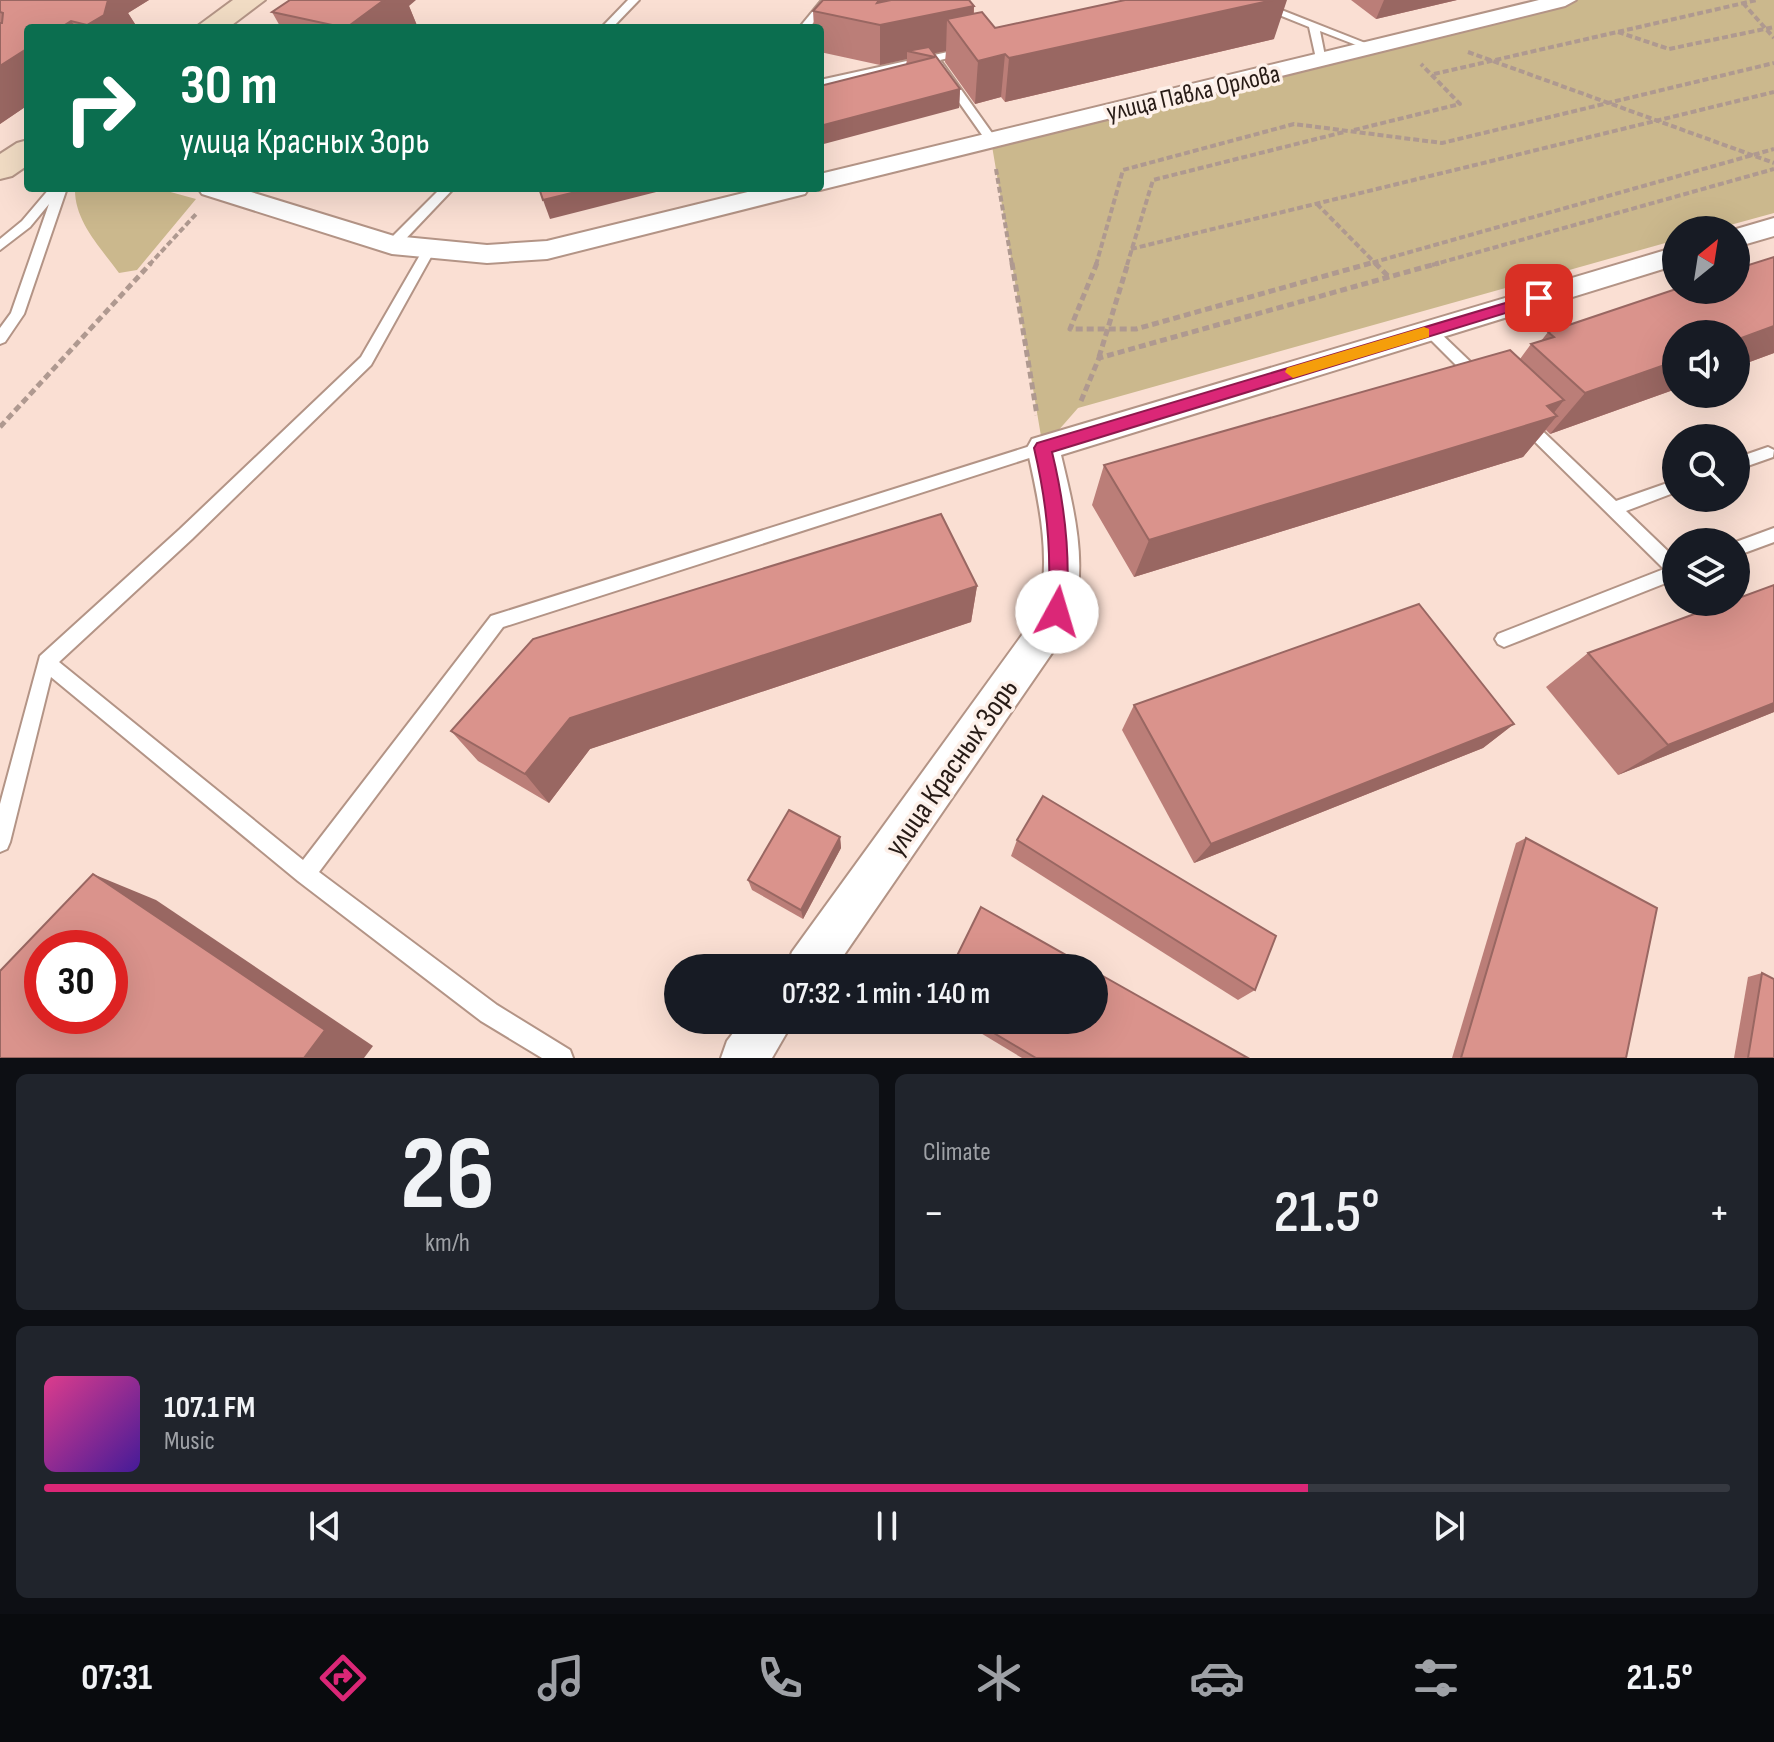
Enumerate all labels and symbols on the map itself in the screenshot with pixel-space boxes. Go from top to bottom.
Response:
street label: улица Павла Орлова [1104,58,1283,128]
north arrow [1662,216,1750,304]
pin [1505,264,1573,332]
position arrow [1015,570,1099,654]
street label: улица Красных Зорь [877,672,1026,863]
speed limit sign: 30 [24,930,128,1034]

